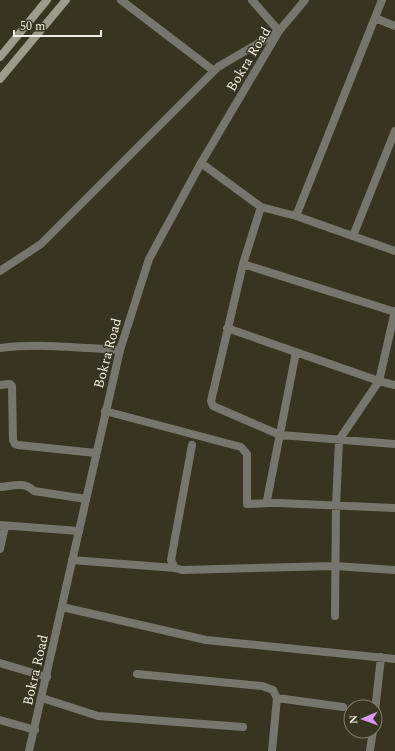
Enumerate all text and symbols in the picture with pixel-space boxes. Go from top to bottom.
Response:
scale bar [14,12,101,38]
text: 50 m [20,17,45,36]
street label: Bokra Road [221,23,276,96]
street label: Bokra Road [88,315,127,391]
street label: Bokra Road [17,632,54,708]
north arrow [343,699,383,739]
text: N [345,715,362,724]

